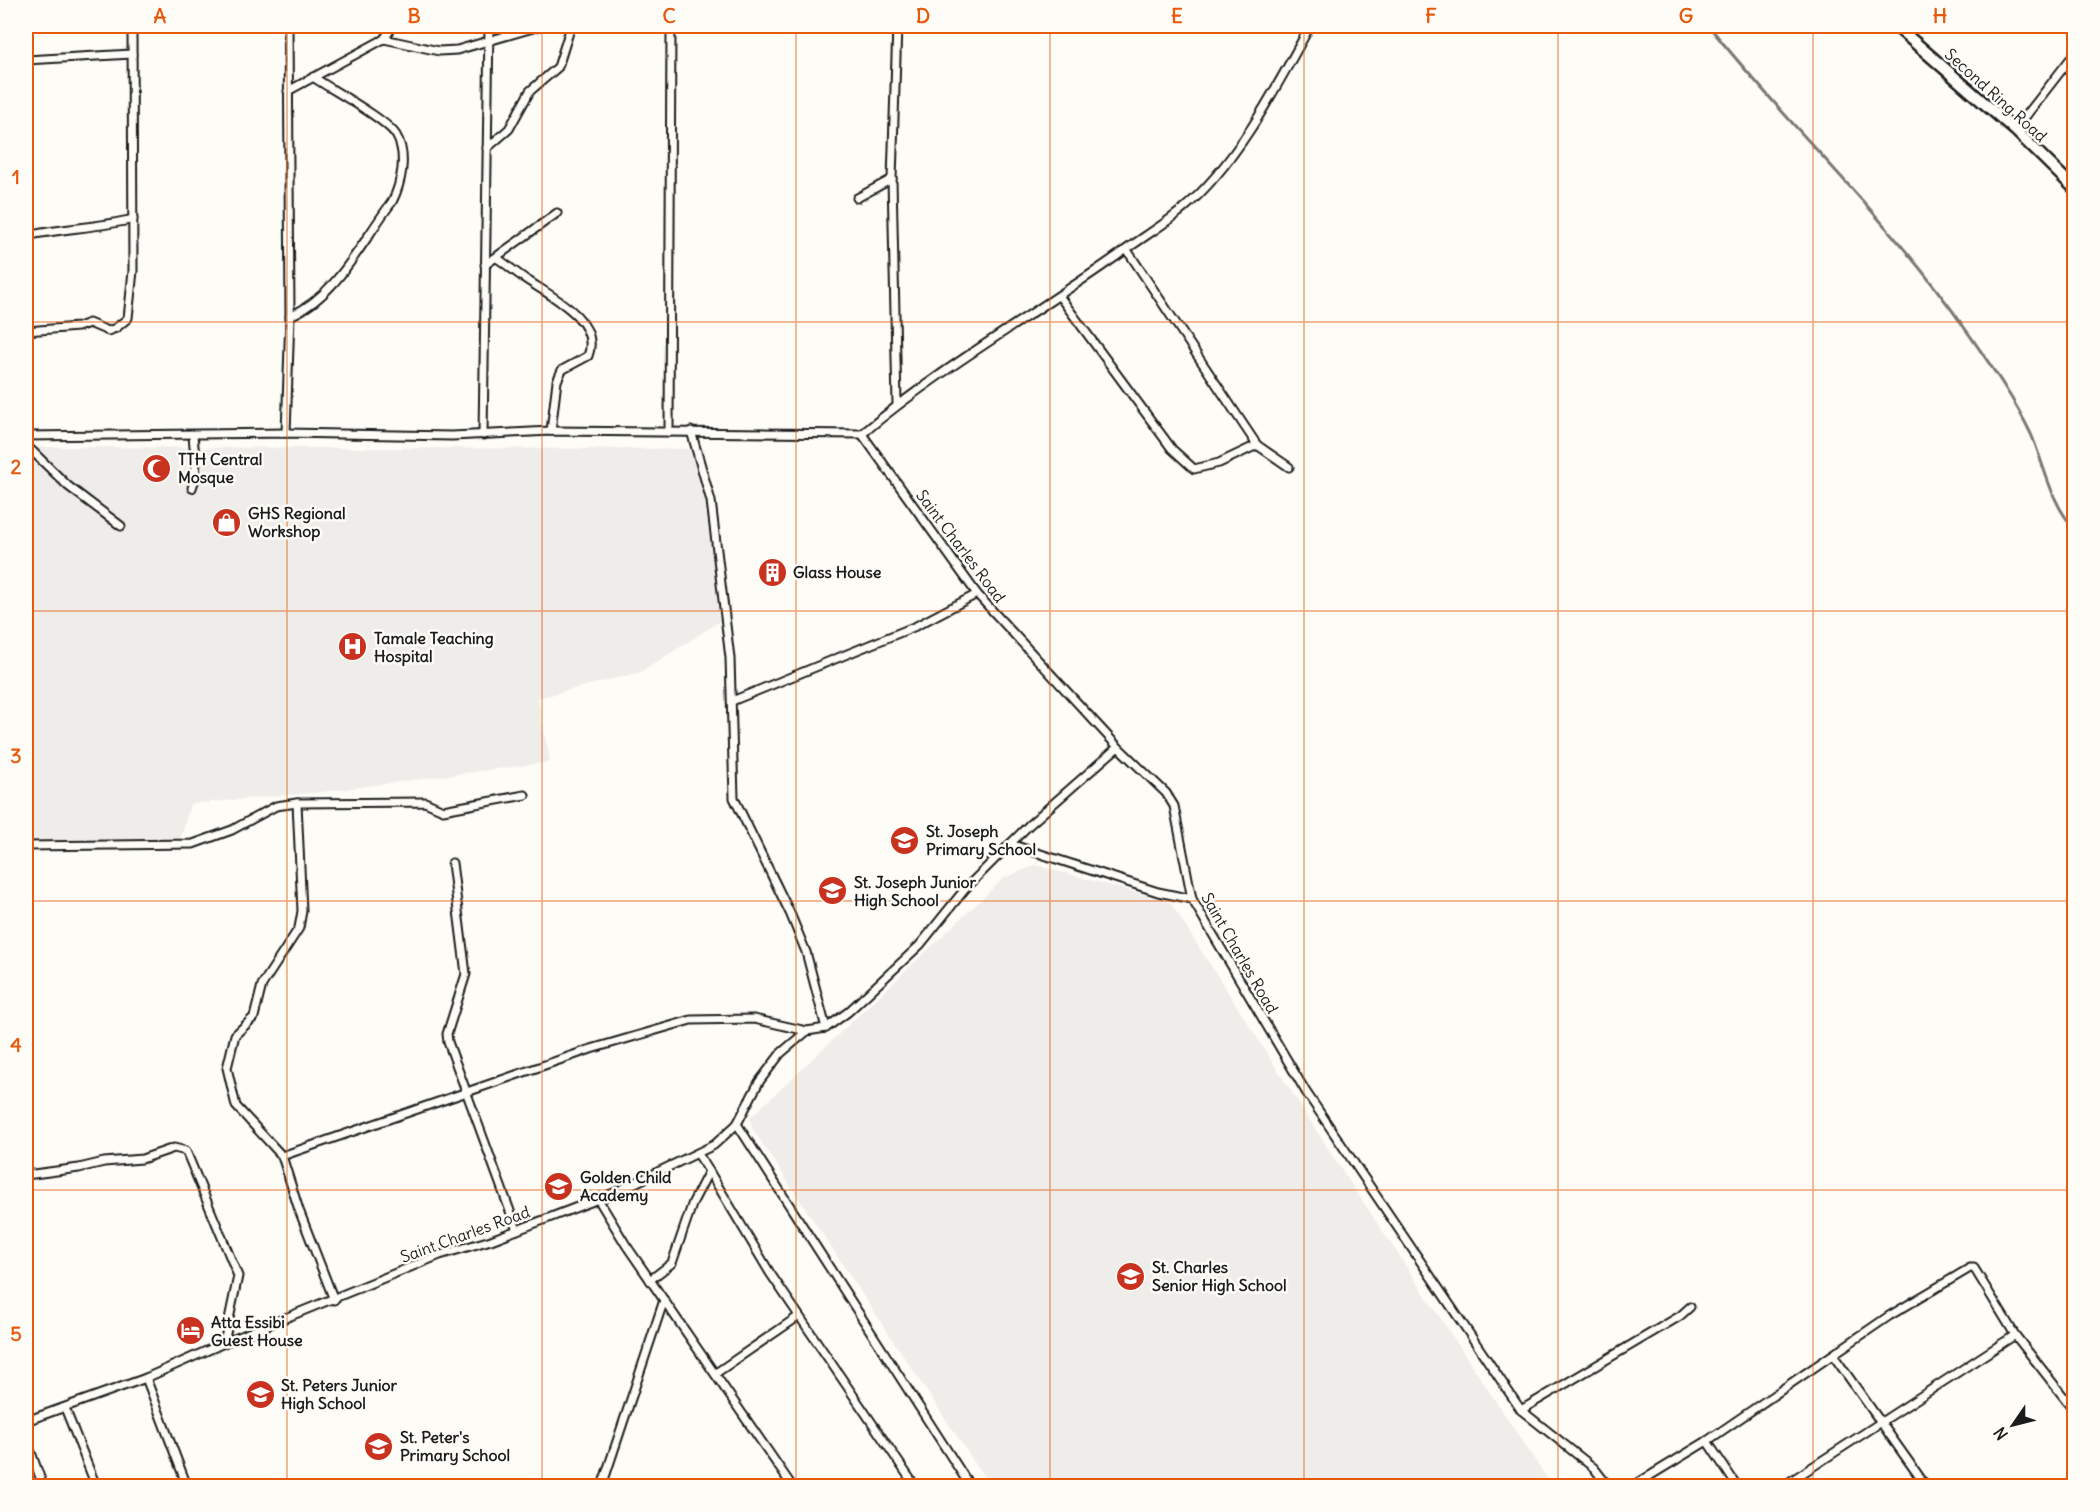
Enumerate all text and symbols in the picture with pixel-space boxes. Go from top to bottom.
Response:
text: A [154,3,167,28]
text: B [407,3,421,28]
text: C [662,3,676,28]
text: D [916,3,930,28]
text: E [1171,3,1183,28]
text: F [1425,3,1437,28]
text: G [1679,3,1693,28]
text: H [1933,3,1947,28]
street label: Second Ring Road [1941,44,2051,146]
text: 1 [12,164,20,189]
place label: TTH Central Mosque [178,449,262,488]
mosque icon: TTH Central Mosque [141,452,173,484]
text: 2 [11,454,22,479]
street label: Saint Charles Road [912,486,1010,606]
place label: GHS Regional Workshop [248,503,346,542]
shop icon: GHS Regional Workshop [211,506,243,538]
building icon: Glass House [756,556,788,588]
place label: Glass House [793,562,882,582]
place label: Tamale Teaching Hospital [374,628,494,667]
hospital icon: Tamale Teaching Hospital [337,631,369,663]
text: 3 [10,743,22,768]
place label: St. Joseph Primary School [926,821,1036,860]
school or university icon: St. Joseph Primary School [889,824,921,856]
place label: St. Joseph Junior High School [854,872,977,911]
school or university icon: St. Joseph Junior High School [817,875,849,907]
street label: Saint Charles Road [1197,889,1283,1017]
text: 4 [10,1032,22,1057]
place label: Golden Child Academy [580,1167,672,1206]
school or university icon: Golden Child Academy [543,1170,575,1202]
street label: Saint Charles Road [398,1201,532,1267]
place label: St. Charles Senior High School [1152,1257,1287,1296]
school or university icon: St. Charles Senior High School [1115,1260,1147,1292]
place label: Atta Essibi Guest House [211,1312,303,1350]
hotel icon: Atta Essibi Guest House [174,1315,206,1347]
text: 5 [10,1321,22,1346]
place label: St. Peters Junior High School [281,1375,398,1414]
school or university icon: St. Peters Junior High School [244,1378,276,1410]
north arrow [1983,1395,2043,1455]
text: N [1989,1423,2012,1444]
place label: St. Peter's Primary School [400,1427,510,1466]
school or university icon: St. Peter's Primary School [363,1430,395,1462]

